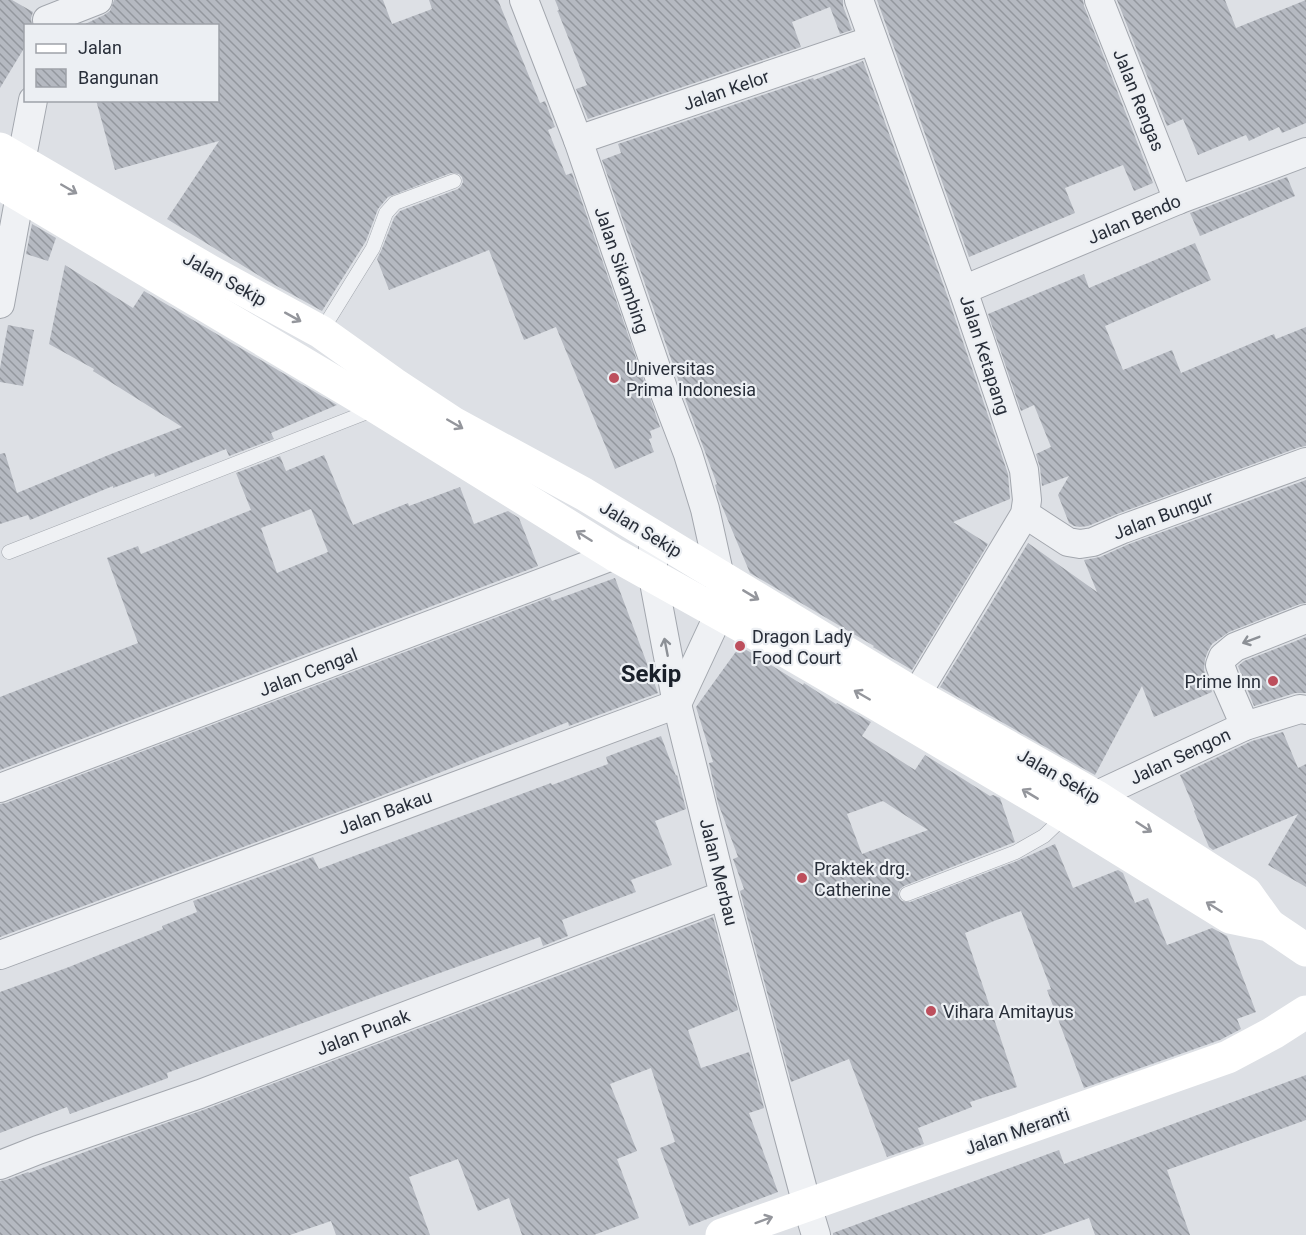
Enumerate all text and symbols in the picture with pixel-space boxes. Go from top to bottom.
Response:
legend [24,24,219,102]
text: Jalan [78,37,122,58]
street label: Jalan Rengas [1109,46,1169,154]
street label: Jalan Kelor [680,65,772,115]
text: Bangunan [78,67,159,88]
one-way arrow [59,184,77,195]
street label: Jalan Bendo [1084,190,1184,248]
street label: Jalan Sikambing [590,204,654,336]
street label: Jalan Sekip [180,247,270,311]
street label: Jalan Ketapang [956,293,1014,417]
one-way arrow [283,312,301,323]
place label: Universitas Prima Indonesia [626,358,756,400]
marker: Universitas Prima Indonesia [607,371,621,385]
one-way arrow [446,418,463,430]
street label: Jalan Bungur [1110,486,1216,544]
street label: Jalan Sekip [596,496,686,562]
one-way arrow [575,529,592,542]
one-way arrow [742,590,759,602]
place label: Dragon Lady Food Court [752,626,853,668]
one-way arrow [1243,636,1261,647]
one-way arrow [660,638,671,657]
marker: Dragon Lady Food Court [733,639,747,653]
street label: Jalan Cengal [256,644,360,700]
district label: Sekip [621,660,681,688]
place label: Prime Inn [1185,671,1261,692]
marker: Prime Inn [1266,674,1280,688]
one-way arrow [854,689,871,701]
street label: Jalan Sengon [1126,723,1234,789]
street label: Jalan Sekip [1014,744,1104,808]
street label: Jalan Bakau [335,785,435,839]
one-way arrow [1022,788,1039,800]
street label: Jalan Merbau [696,816,742,928]
one-way arrow [1135,822,1152,834]
place label: Praktek drg. Catherine [814,858,910,900]
marker: Praktek drg. Catherine [795,871,809,885]
one-way arrow [1206,901,1223,913]
place label: Vihara Amitayus [943,1001,1074,1022]
street label: Jalan Punak [313,1004,414,1059]
marker: Vihara Amitayus [924,1004,938,1018]
street label: Jalan Meranti [962,1103,1072,1159]
one-way arrow [754,1213,773,1224]

